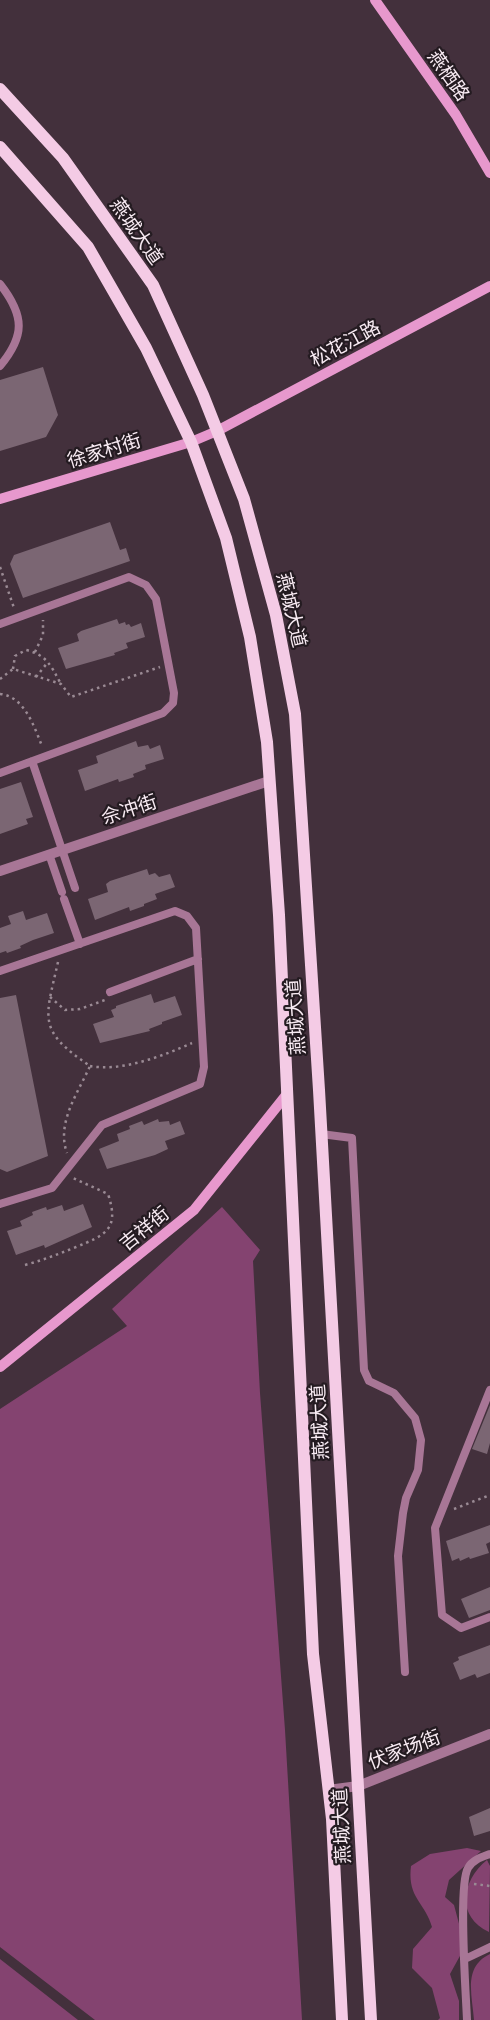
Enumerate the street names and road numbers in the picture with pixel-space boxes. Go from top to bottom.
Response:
street label: 燕栖路 [421,43,478,106]
street label: 燕城大道 [104,191,171,270]
street label: 松花江路 [304,312,385,373]
street label: 徐家村街 [63,425,144,475]
street label: 燕城大道 [270,570,315,650]
street label: 佘冲街 [97,786,160,831]
street label: 燕城大道 [277,978,312,1056]
street label: 吉祥街 [112,1198,175,1257]
street label: 燕城大道 [302,1383,335,1461]
street label: 伏家场街 [363,1721,445,1776]
street label: 燕城大道 [324,1787,357,1865]

